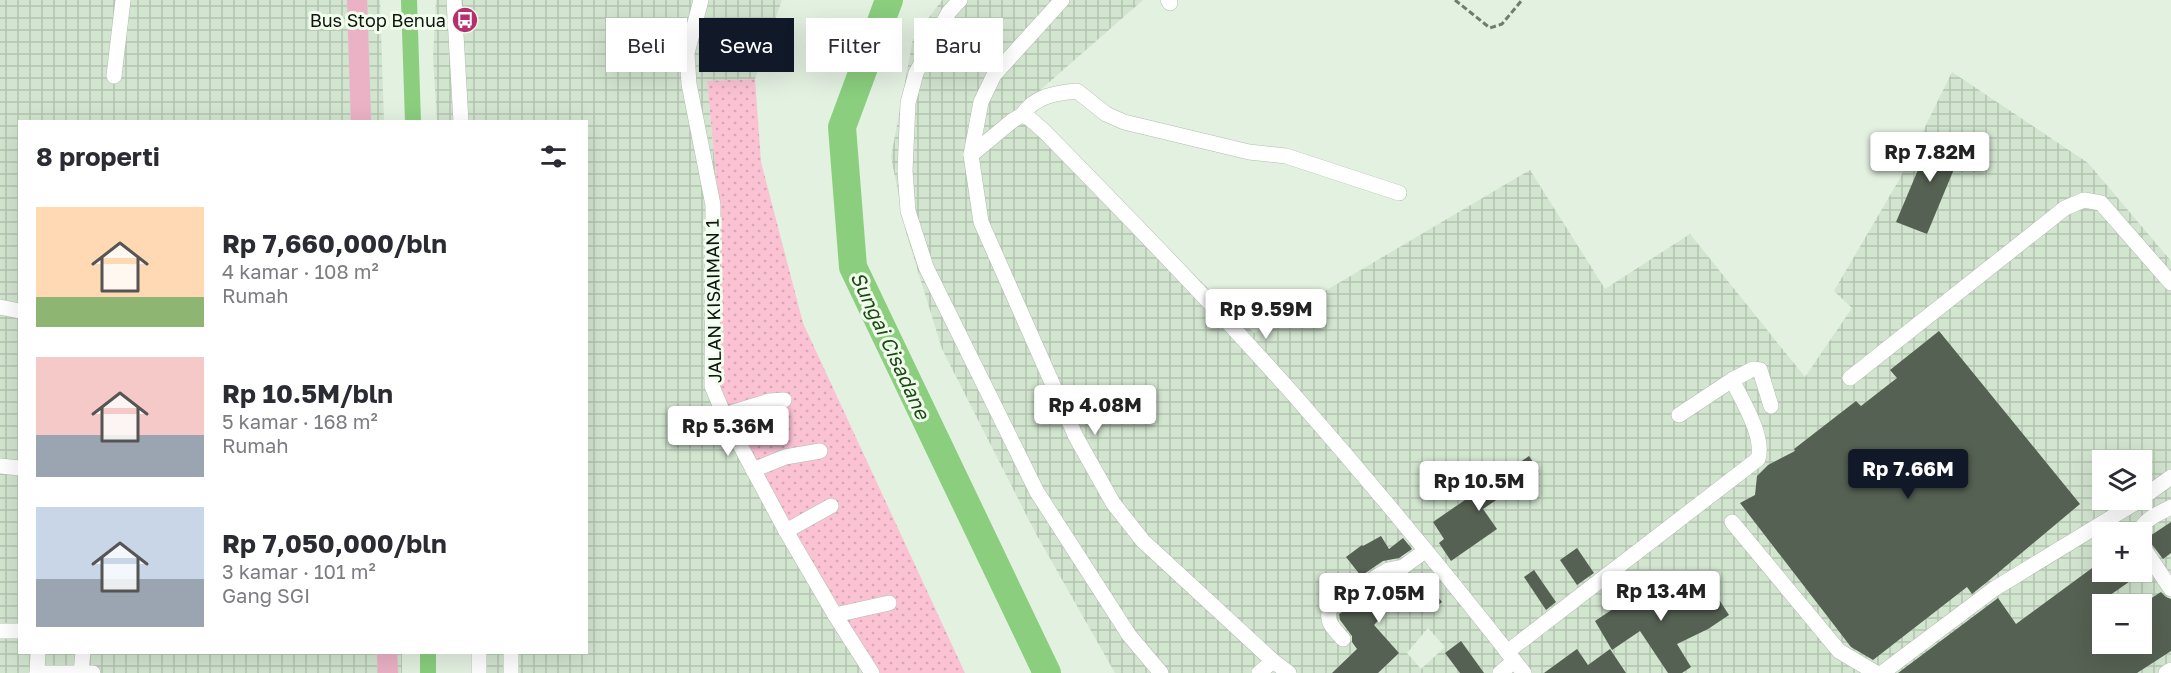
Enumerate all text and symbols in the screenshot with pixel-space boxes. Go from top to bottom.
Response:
bus stop icon: Bus Stop Benua [450,5,480,35]
place label: Bus Stop Benua [310,9,446,31]
chip: Beli [606,18,687,72]
chip: Sewa [699,18,794,72]
chip: Filter [806,18,902,72]
chip: Baru [914,18,1003,72]
pin: Rp 7.82M [1868,132,1992,183]
text: Rp 7.82M [1884,139,1976,163]
icon: filters [537,140,570,173]
text: 8 properti [36,141,160,172]
street label: JALAN KISAIMAN 1 [701,218,725,383]
text: Rp 7,660,000/bln [222,228,447,259]
icon: home [84,231,156,303]
text: 4 kamar · 108 m² [222,259,379,283]
water label: Sungai Cisadane [846,268,936,424]
text: Rumah [222,283,289,307]
pin: Rp 9.59M [1204,289,1328,340]
text: Rp 9.59M [1220,296,1313,320]
text: Rp 10.5M/bln [222,378,393,409]
icon: home [84,381,156,453]
pin: Rp 4.08M [1033,385,1157,436]
text: Rp 4.08M [1048,392,1142,416]
pin: Rp 5.36M [666,406,790,457]
text: 5 kamar · 168 m² [222,409,378,433]
text: Rp 5.36M [682,413,774,437]
text: Rumah [222,433,289,457]
pin: Rp 7.66M [1846,449,1970,500]
map controls [2092,450,2152,654]
button: layers [2092,450,2152,510]
text: Rp 7.66M [1862,456,1954,480]
pin: Rp 10.5M [1417,461,1541,512]
text: Rp 10.5M [1434,468,1524,492]
button: + [2092,522,2152,582]
text: Rp 7,050,000/bln [222,528,447,559]
icon: home [84,531,156,603]
text: 3 kamar · 101 m² [222,559,376,583]
pin: Rp 13.4M [1599,571,1723,622]
pin: Rp 7.05M [1317,573,1441,624]
text: Rp 13.4M [1616,578,1706,602]
text: Rp 7.05M [1333,580,1425,604]
text: Gang SGI [222,583,310,607]
button: − [2092,594,2152,654]

